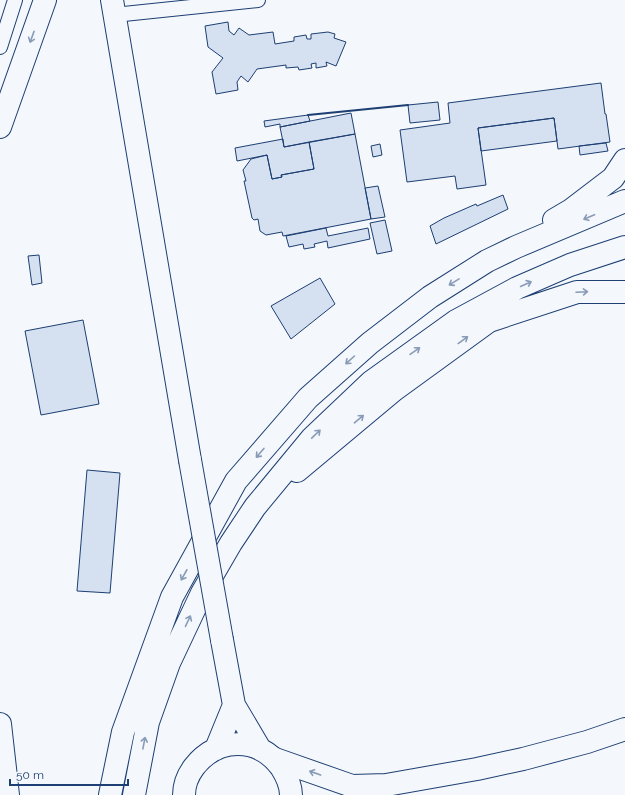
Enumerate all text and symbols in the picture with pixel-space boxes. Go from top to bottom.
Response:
one-way arrow [28,30,36,42]
one-way arrow [584,213,596,221]
one-way arrow [448,278,459,286]
one-way arrow [520,280,532,287]
one-way arrow [575,289,588,296]
one-way arrow [457,336,468,344]
one-way arrow [409,346,420,355]
one-way arrow [345,356,355,365]
one-way arrow [354,414,365,423]
one-way arrow [311,429,321,439]
one-way arrow [255,448,264,459]
one-way arrow [179,569,187,581]
one-way arrow [185,616,192,628]
one-way arrow [140,737,148,750]
scale bar [10,761,128,787]
text: 50 m [16,768,44,782]
one-way arrow [308,769,321,776]

